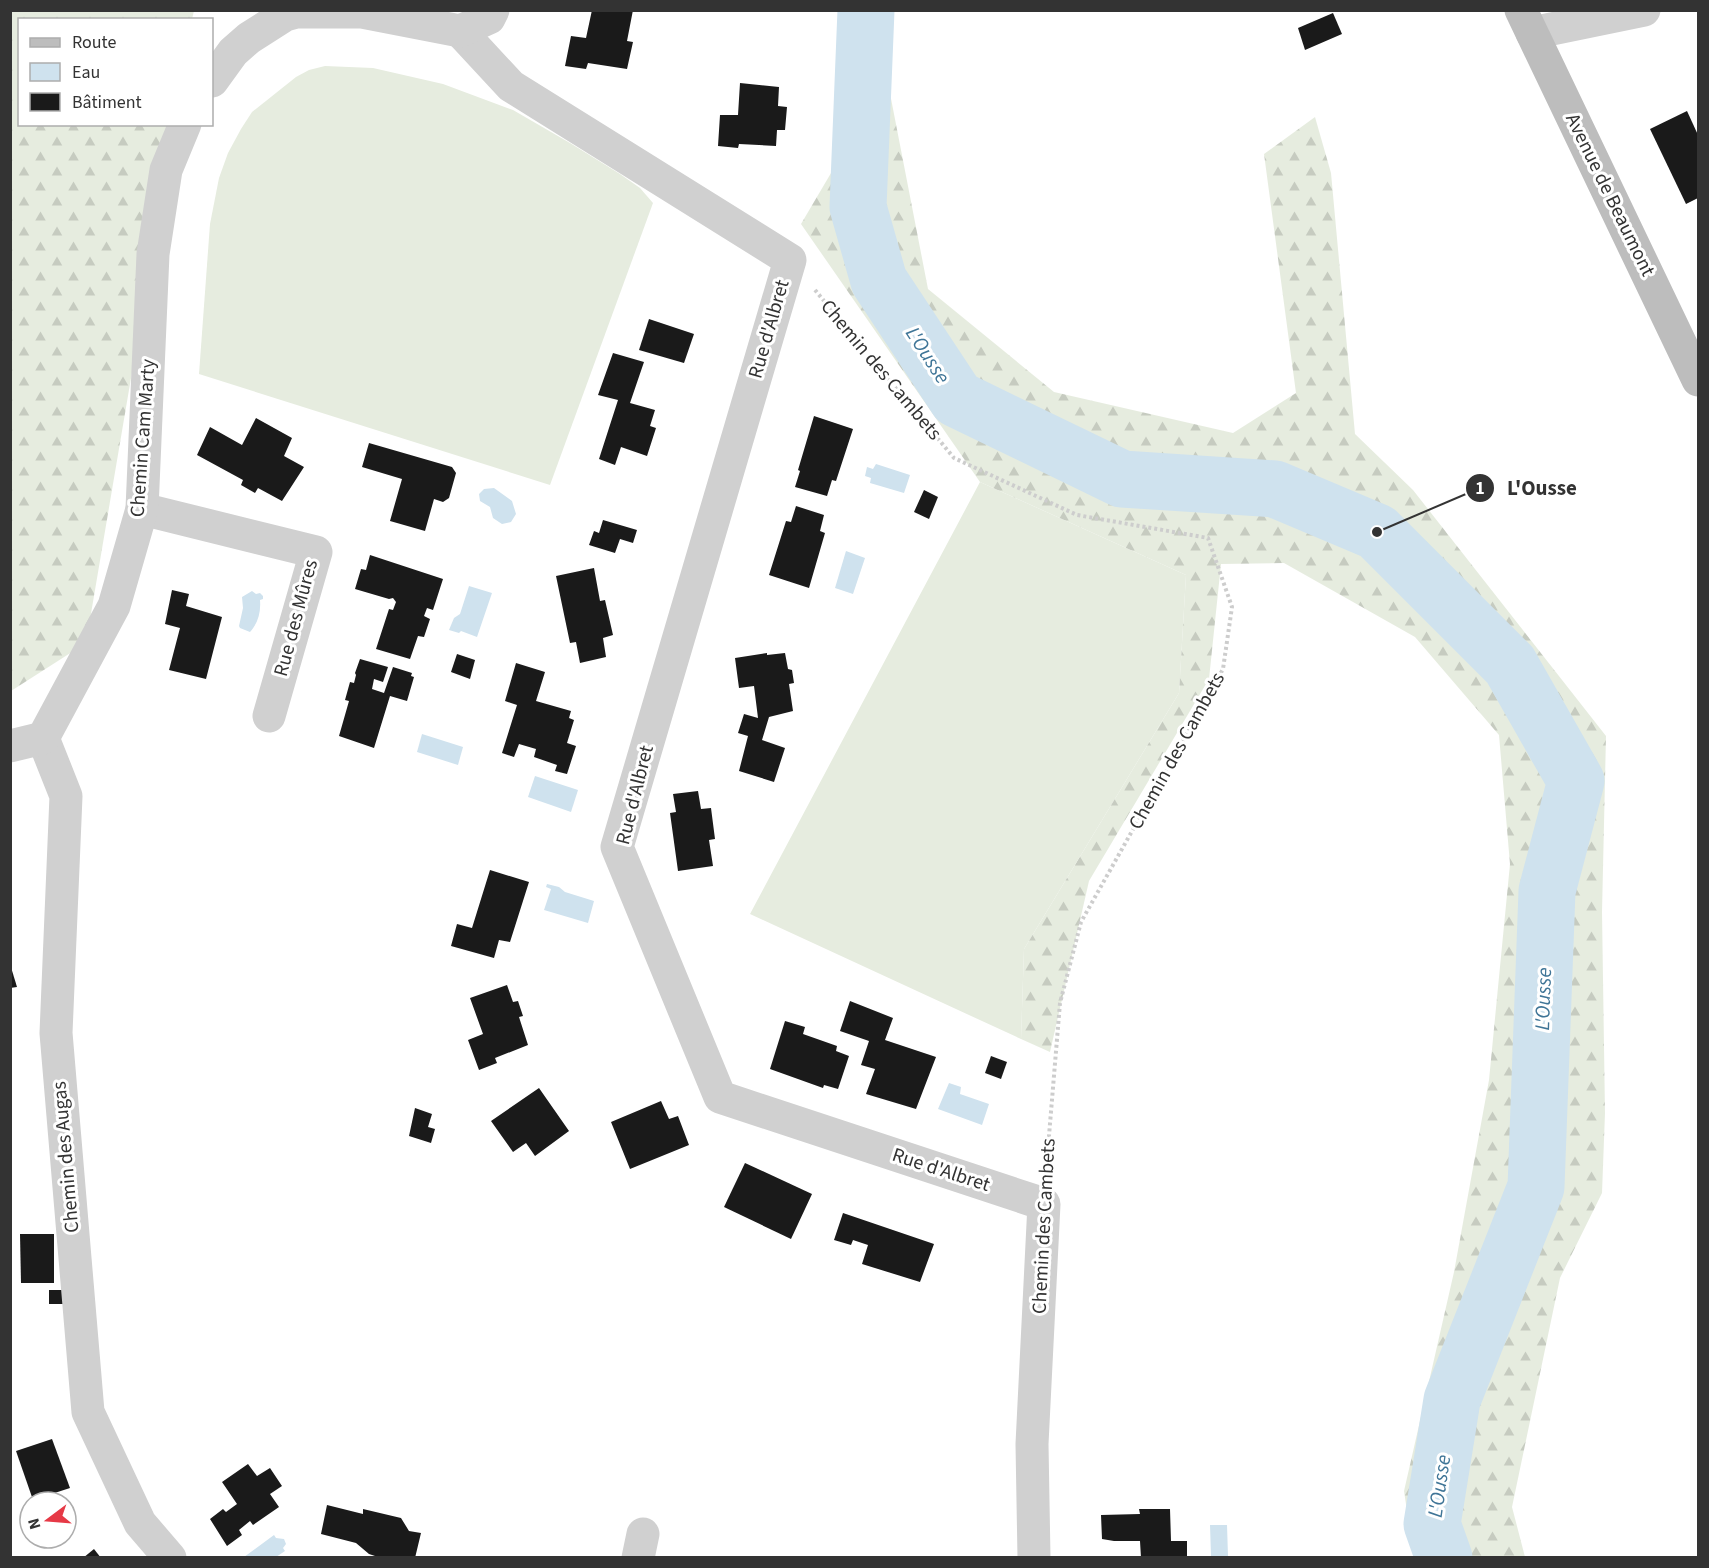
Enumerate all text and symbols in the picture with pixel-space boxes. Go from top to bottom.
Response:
legend [18,18,213,126]
text: Route [72,30,116,55]
text: Eau [72,60,100,85]
text: Bâtiment [72,90,142,115]
street label: Avenue de Beaumont [1558,109,1662,281]
street label: Rue d'Albret [742,276,796,382]
street label: Chemin des Cambets [814,294,948,446]
water label: L'Ousse [898,320,958,390]
street label: Chemin Cam Marty [124,357,163,518]
callout: L'Ousse [1465,468,1589,507]
text: L'Ousse [1507,473,1577,503]
text: 1 [1475,476,1485,501]
street label: Rue des Mûres [267,556,325,680]
street label: Chemin des Cambets [1122,667,1232,835]
street label: Rue d'Albret [609,742,661,848]
water label: L'Ousse [1527,967,1559,1031]
street label: Chemin des Augas [45,1080,87,1234]
street label: Chemin des Cambets [1025,1137,1063,1315]
street label: Rue d'Albret [888,1141,994,1199]
water label: L'Ousse [1420,1453,1458,1519]
north arrow [18,1490,78,1550]
text: N [23,1516,47,1532]

